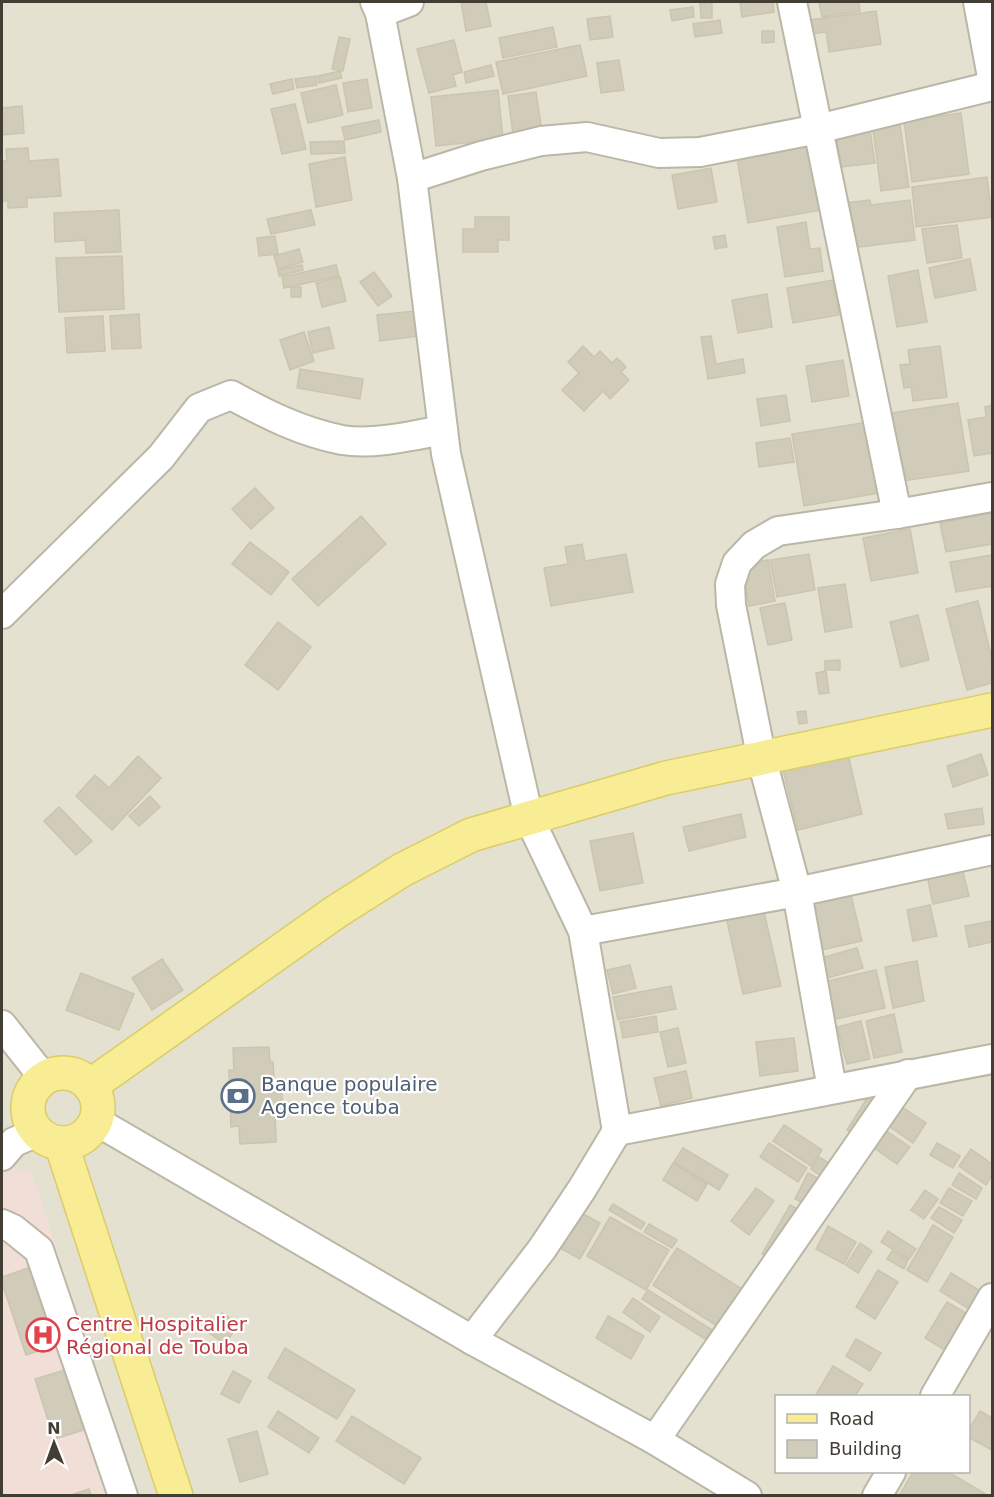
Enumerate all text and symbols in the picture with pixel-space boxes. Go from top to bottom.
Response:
place label: Banque populaire Agence touba [261,1072,437,1119]
bank icon: Banque populaire Agence touba [220,1078,256,1114]
place label: Centre Hospitalier Régional de Touba [66,1312,249,1359]
hospital icon: Centre Hospitalier Régional de Touba [25,1317,61,1353]
legend [775,1395,970,1473]
text: Road [829,1408,874,1429]
north arrow [24,1413,84,1473]
text: N [47,1419,61,1438]
text: Building [829,1438,902,1459]

